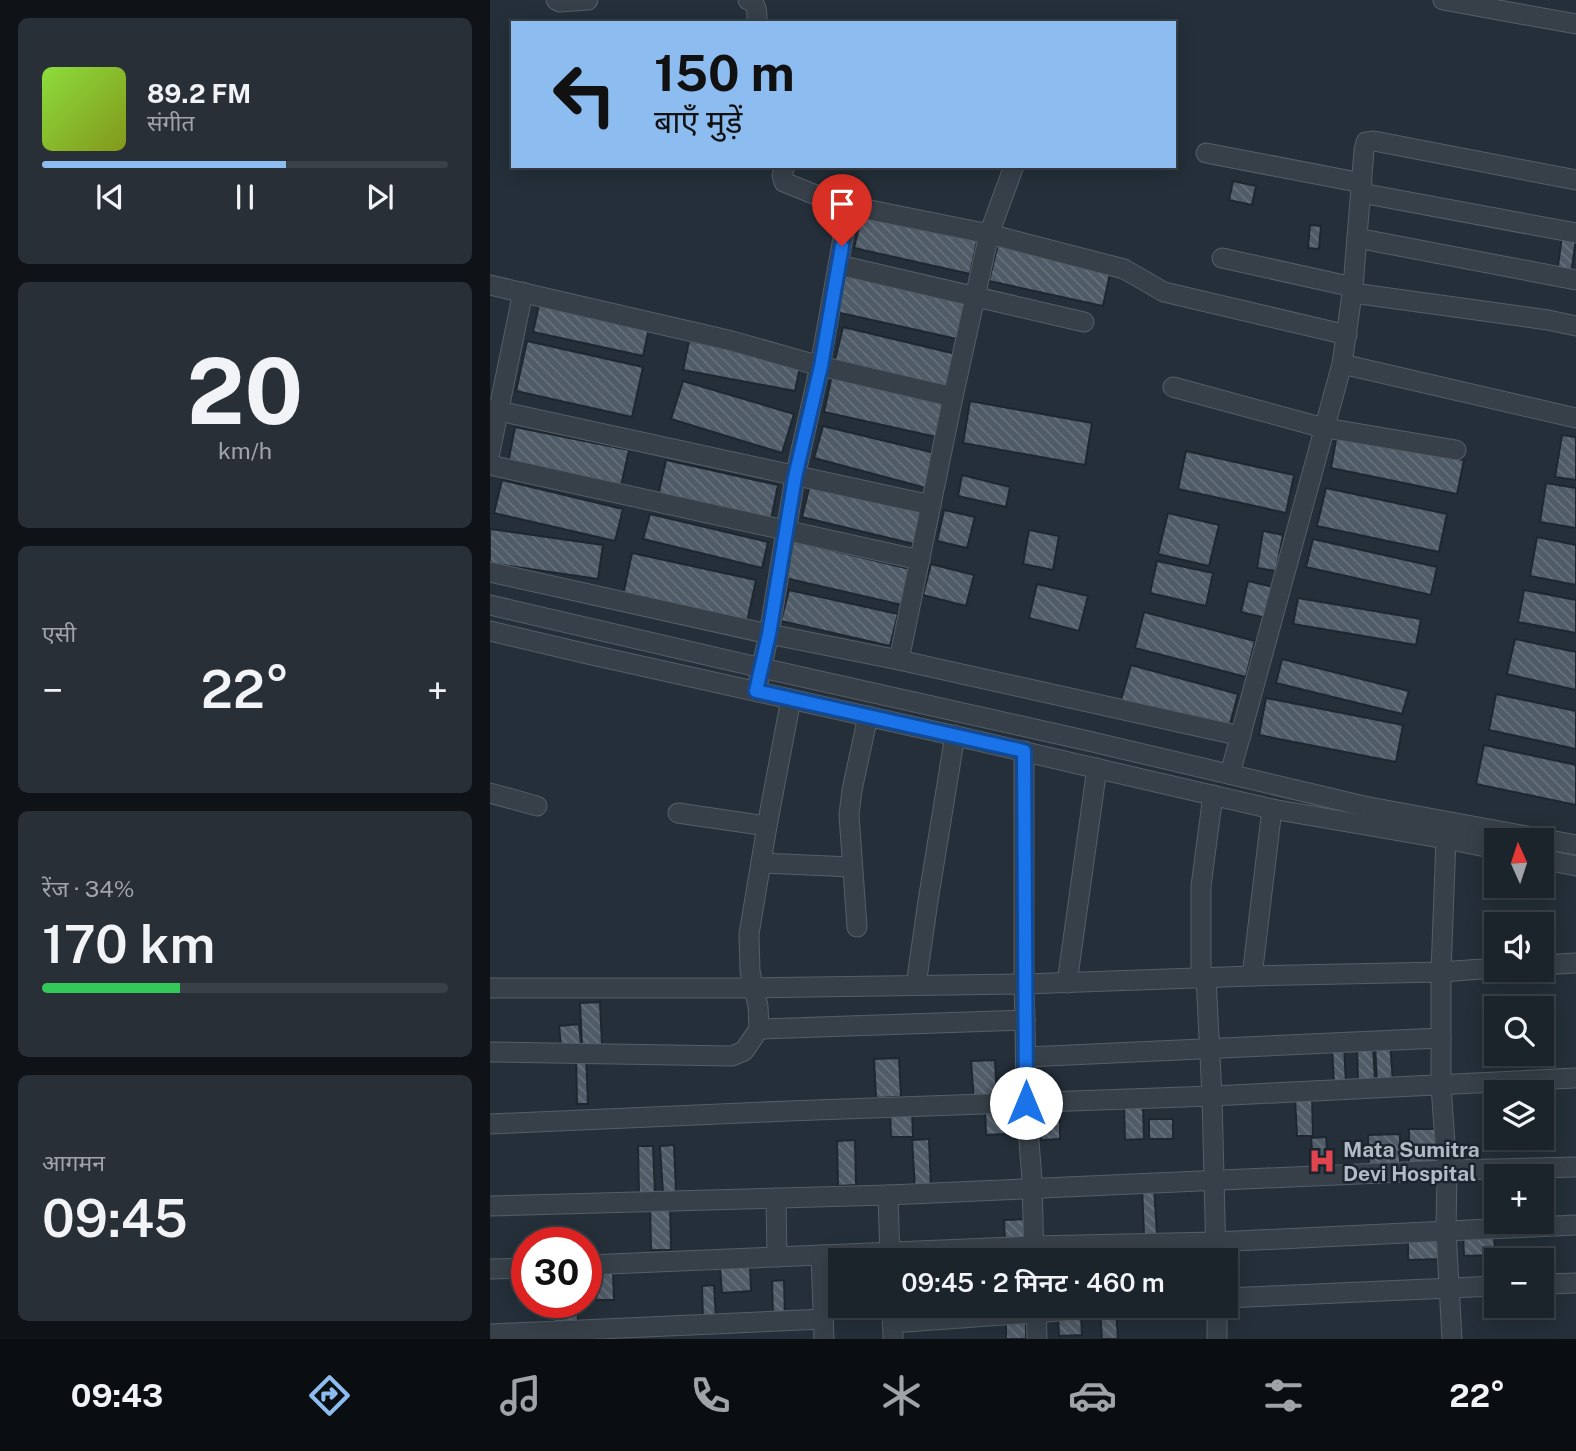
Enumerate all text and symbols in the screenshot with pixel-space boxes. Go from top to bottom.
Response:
text: 150 m [654,44,795,102]
icon: left [539,49,630,140]
text: 89.2 FM [147,78,251,109]
text: बाएँ मुड़ें [654,103,742,140]
text: संगीत [147,109,195,136]
pin [812,174,872,246]
icon: previous [91,178,129,216]
icon: pause [226,178,264,216]
icon: next [361,178,399,216]
icon: arrive [823,185,861,223]
text: 20 [187,338,303,444]
text: km/h [218,437,272,464]
text: एसी [42,620,76,647]
text: 22° [201,659,289,720]
text: − [42,668,63,713]
text: + [427,668,448,713]
north arrow [1484,828,1554,898]
map controls [1484,828,1554,1318]
text: रेंज · 34% [42,875,134,902]
button: sound [1484,912,1554,982]
text: 170 km [42,914,215,975]
button: search [1484,996,1554,1066]
position arrow [989,1066,1063,1140]
button: layers [1484,1080,1554,1150]
place label: Mata Sumitra Devi Hospital [1343,1137,1480,1186]
hospital icon: Mata Sumitra Devi Hospital [1307,1146,1337,1176]
text: आगमन [42,1149,105,1176]
button: + [1484,1164,1554,1234]
text: 09:45 [42,1188,188,1249]
speed limit sign: 30 [511,1227,602,1318]
button: − [1484,1248,1554,1318]
text: 09:45 · 2 मिनट · 460 m [901,1267,1165,1298]
icon: directions [305,1371,354,1420]
icon: music [496,1371,545,1420]
icon: phone [686,1371,735,1420]
icon: climate [877,1371,926,1420]
icon: car [1068,1371,1117,1420]
icon: filters [1259,1371,1308,1420]
text: 09:43 [71,1377,163,1414]
text: 22° [1449,1377,1505,1414]

